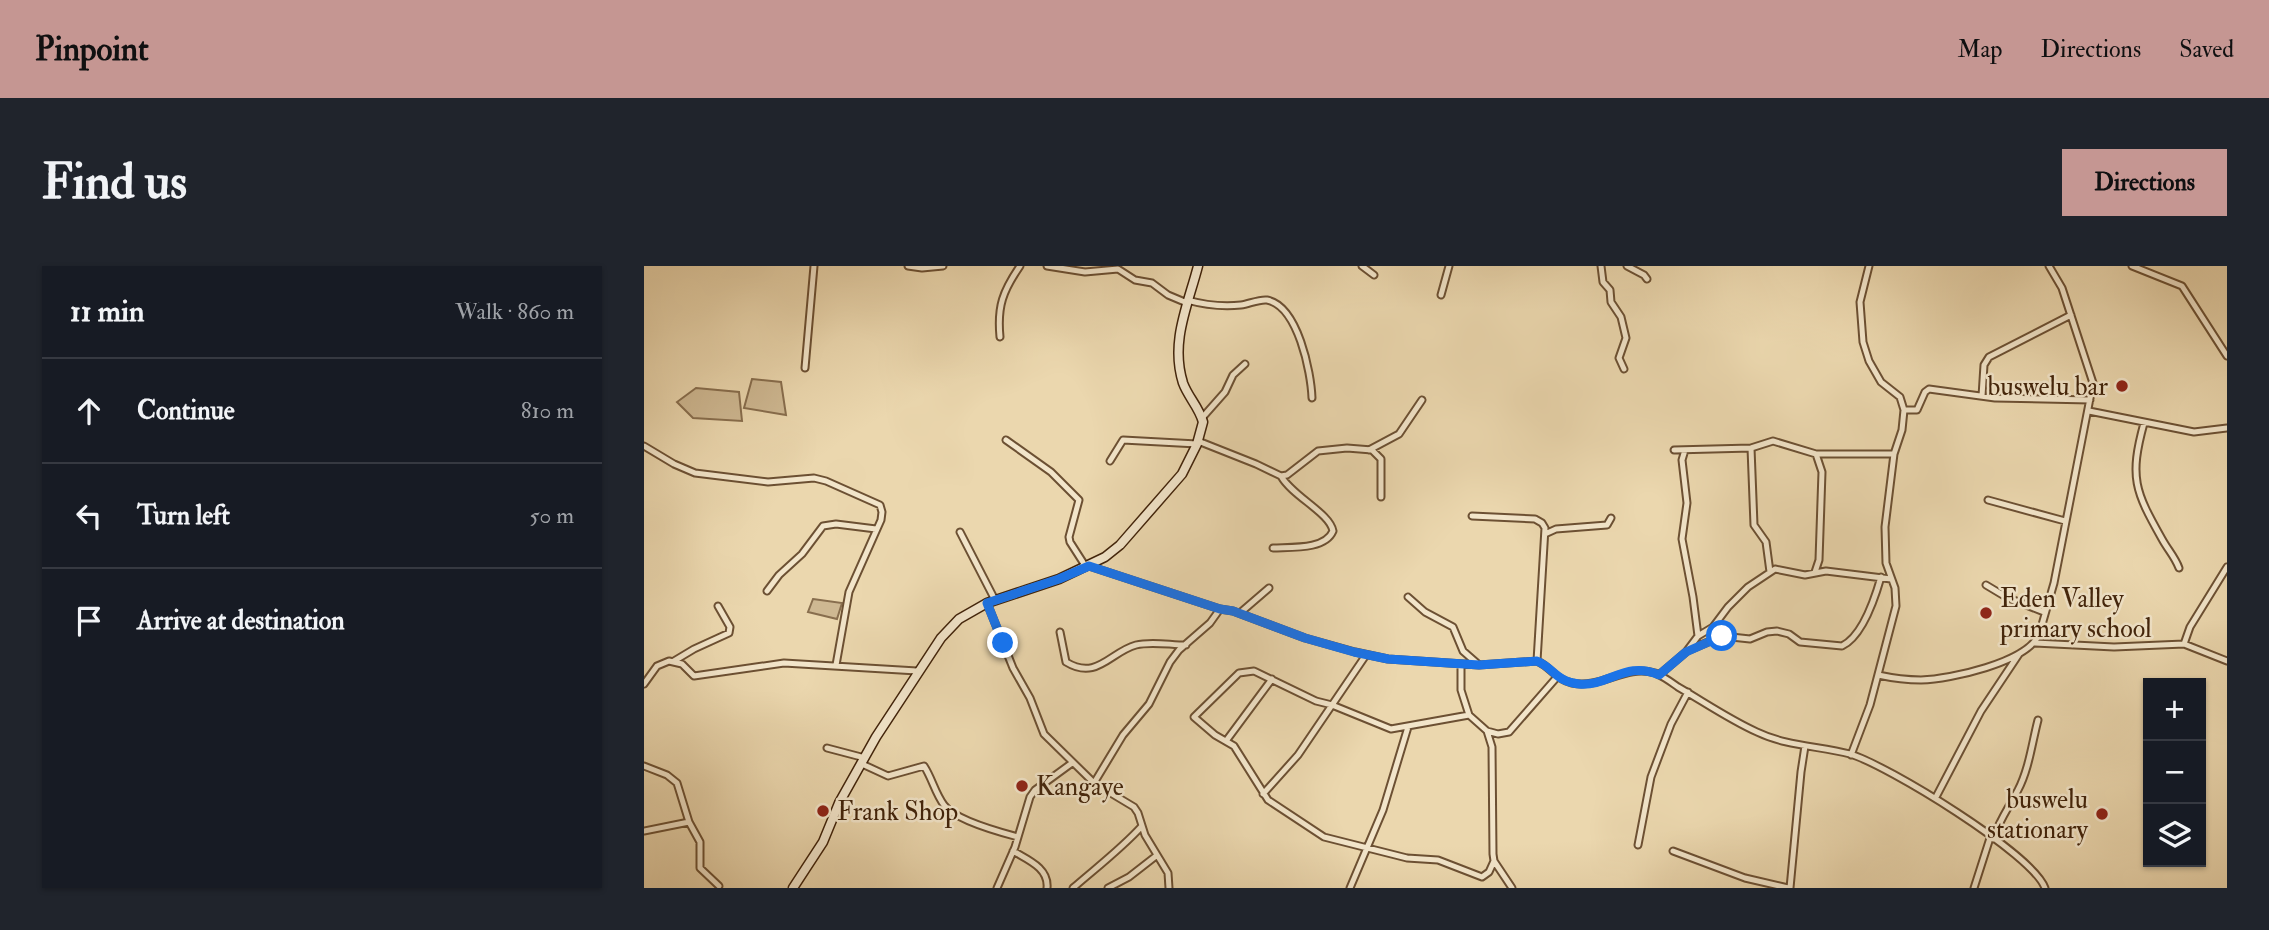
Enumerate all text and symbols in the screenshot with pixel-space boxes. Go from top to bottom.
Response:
text: Pinpoint [35,29,149,70]
text: Map [1957,34,2002,65]
text: Directions [2040,34,2141,65]
text: Saved [2179,34,2234,65]
button: Directions [2062,149,2227,216]
text: Find us [42,152,187,213]
text: 11 min [70,293,144,330]
text: Walk · 860 m [455,297,574,326]
place label: buswelu bar [1988,371,2108,403]
marker: buswelu bar [2114,378,2130,394]
icon: ahead [70,392,108,430]
text: Continue [137,395,235,427]
text: 810 m [521,396,574,425]
icon: left [70,497,108,535]
text: Turn left [137,500,230,532]
text: 50 m [530,501,574,530]
place label: Eden Valley primary school [1999,583,2152,646]
icon: arrive [70,602,108,640]
text: Arrive at destination [137,605,345,637]
marker: Eden Valley primary school [1978,605,1994,621]
route start [1706,620,1737,651]
route end [987,627,1018,658]
map controls [2143,678,2206,867]
button: + [2143,678,2206,741]
button: − [2143,741,2206,804]
place label: Kangaye [1036,771,1124,803]
marker: Kangaye [1014,778,1030,794]
place label: buswelu stationary [1987,784,2089,846]
place label: Frank Shop [837,796,958,829]
marker: Frank Shop [815,803,831,819]
button: layers [2143,804,2206,867]
marker: buswelu stationary [2094,806,2110,822]

